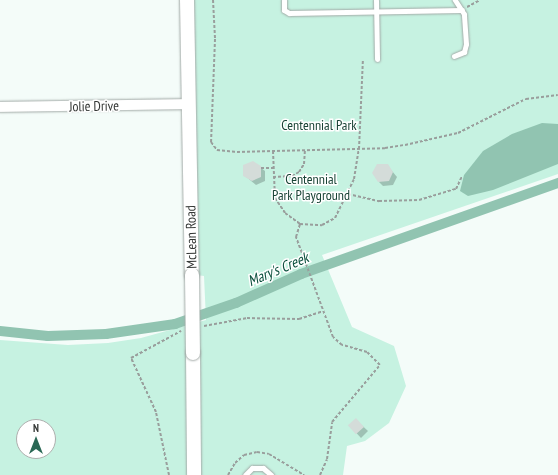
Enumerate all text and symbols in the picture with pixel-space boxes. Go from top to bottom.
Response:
street label: Jolie Drive [69,97,119,115]
park label: Centennial Park [281,117,357,133]
park label: Centennial Park Playground [272,171,350,204]
street label: McLean Road [182,205,200,269]
water label: Mary's Creek [245,248,311,290]
north arrow [16,419,56,459]
text: N [33,421,39,435]

